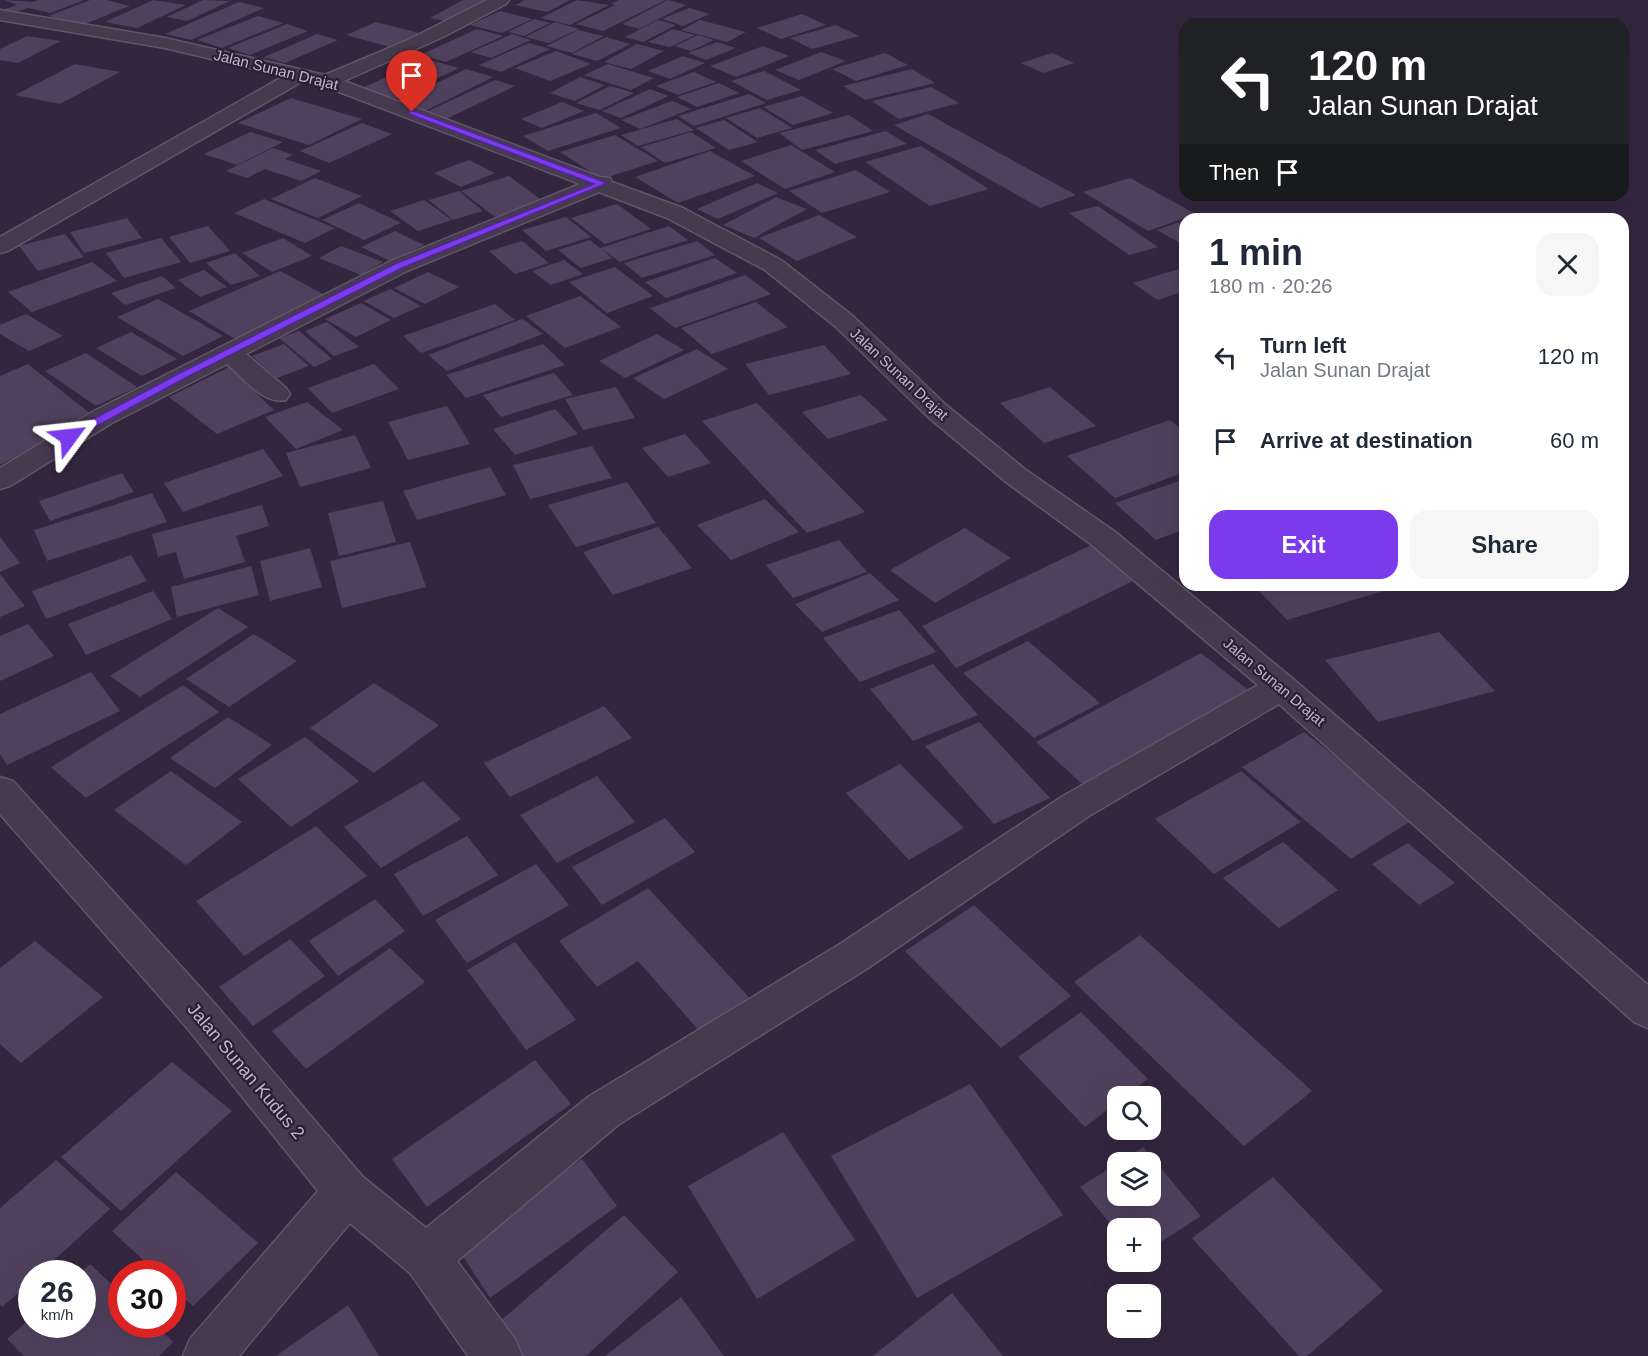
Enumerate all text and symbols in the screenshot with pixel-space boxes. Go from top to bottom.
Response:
icon: left [1209,42,1287,120]
text: 120 m [1308,42,1427,89]
street label: Jalan Sunan Drajat [212,46,341,93]
pin [386,50,437,112]
icon: arrive [395,59,428,92]
text: Jalan Sunan Drajat [1308,91,1538,121]
icon: arrive [1271,156,1304,189]
text: Then [1209,160,1259,185]
text: 1 min [1209,232,1303,273]
button: close [1536,233,1599,296]
text: 180 m · 20:26 [1209,275,1332,297]
street label: Jalan Sunan Drajat [847,324,952,424]
text: Turn left [1260,333,1346,358]
icon: left [1209,341,1242,374]
text: 120 m [1538,344,1599,369]
text: Jalan Sunan Drajat [1260,359,1430,381]
position arrow [37,405,101,469]
icon: arrive [1209,425,1242,458]
text: Arrive at destination [1260,428,1473,453]
text: 60 m [1550,428,1599,453]
button: Exit [1209,510,1398,579]
button: Share [1410,510,1599,579]
street label: Jalan Sunan Drajat [1220,634,1329,730]
street label: Jalan Sunan Kudus 2 [183,999,309,1143]
map controls [1107,1086,1161,1338]
button: search [1107,1086,1161,1140]
button: layers [1107,1152,1161,1206]
button: + [1107,1218,1161,1272]
speed limit sign: 30 [108,1260,186,1338]
text: 26 [40,1275,74,1308]
button: − [1107,1284,1161,1338]
text: km/h [41,1306,73,1323]

